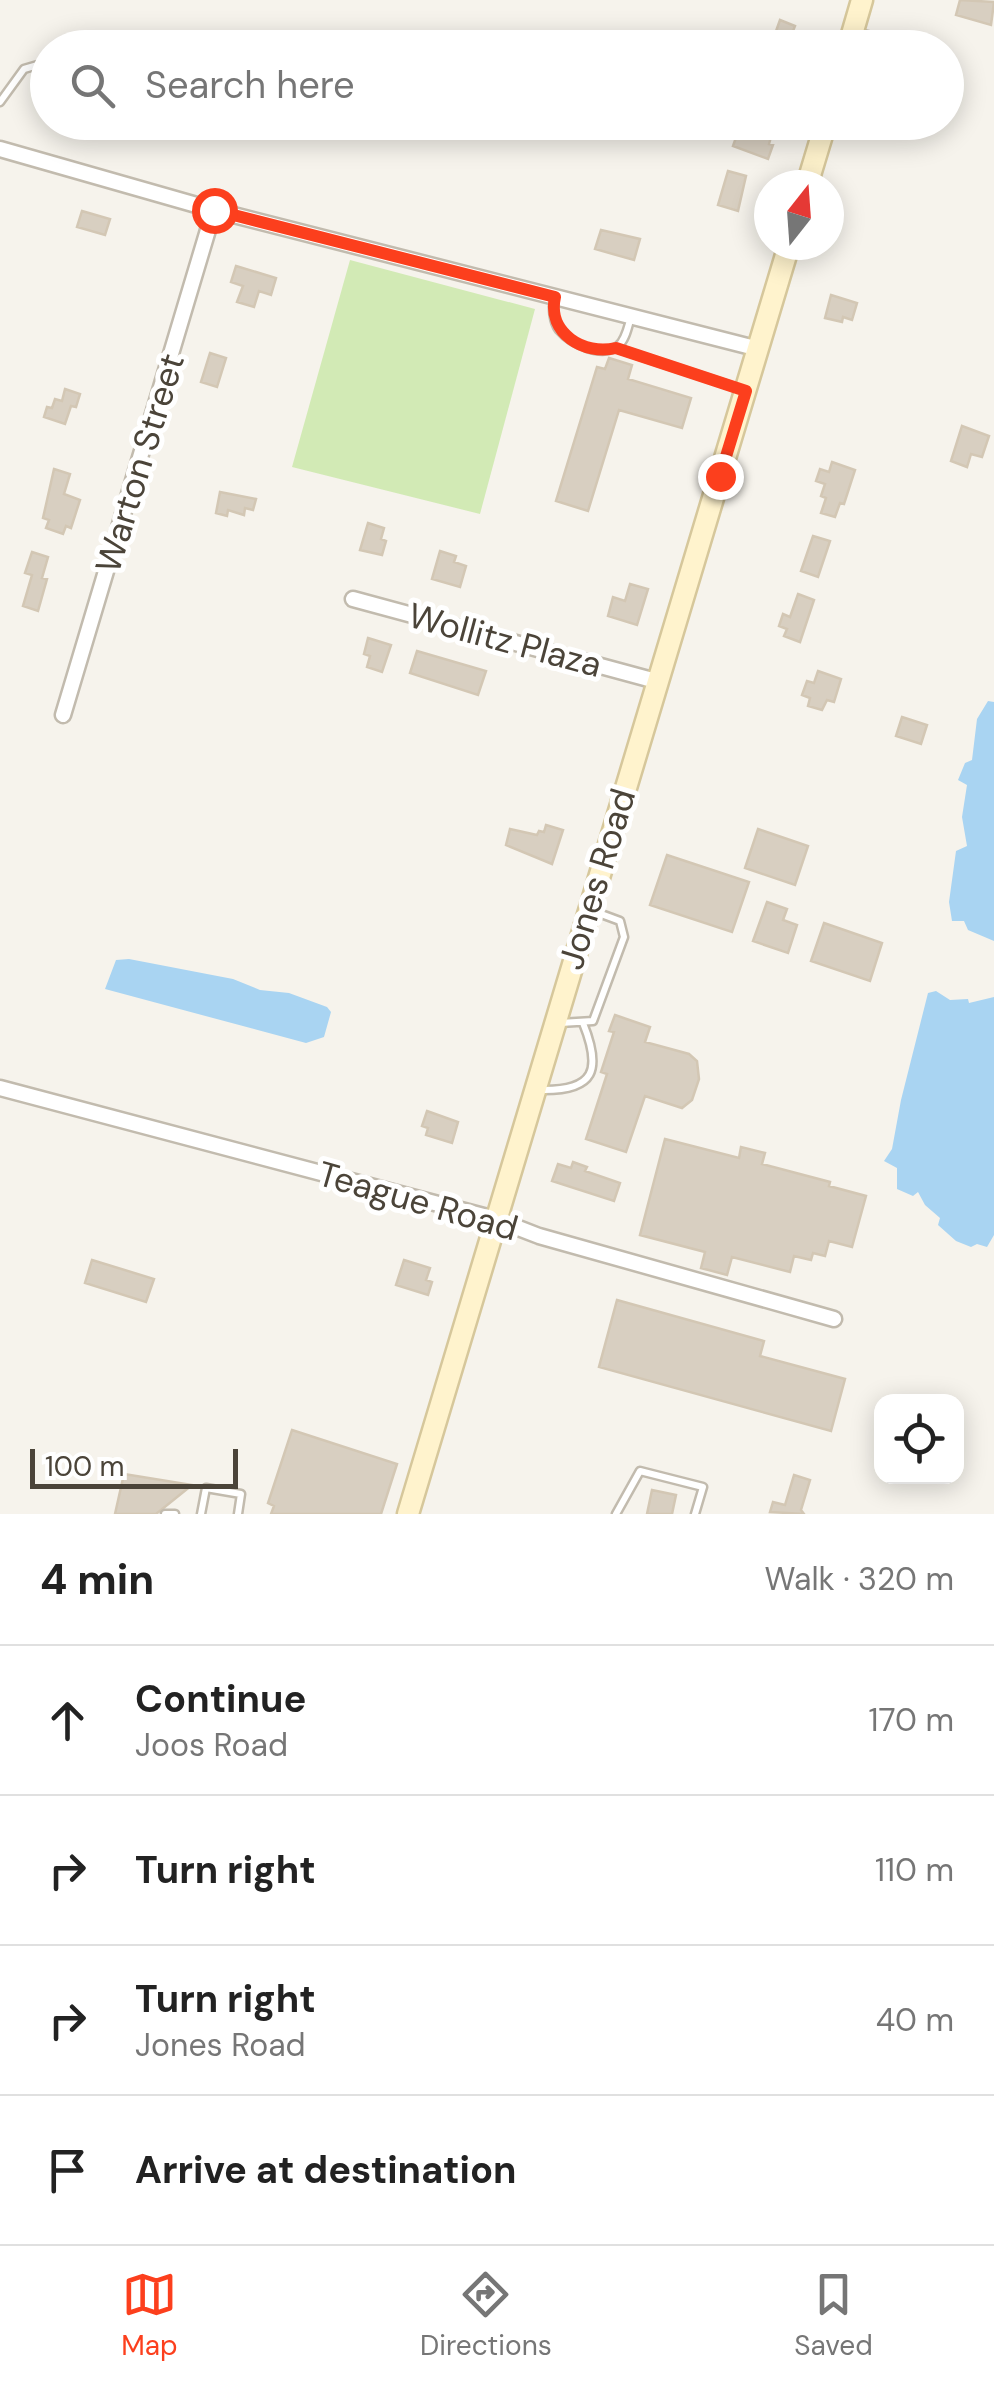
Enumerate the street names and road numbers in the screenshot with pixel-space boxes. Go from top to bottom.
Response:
street label: Warton Street [85,348,195,578]
street label: Wollitz Plaza [403,592,607,688]
street label: Jones Road [548,783,646,975]
street label: Teague Road [313,1151,523,1251]

